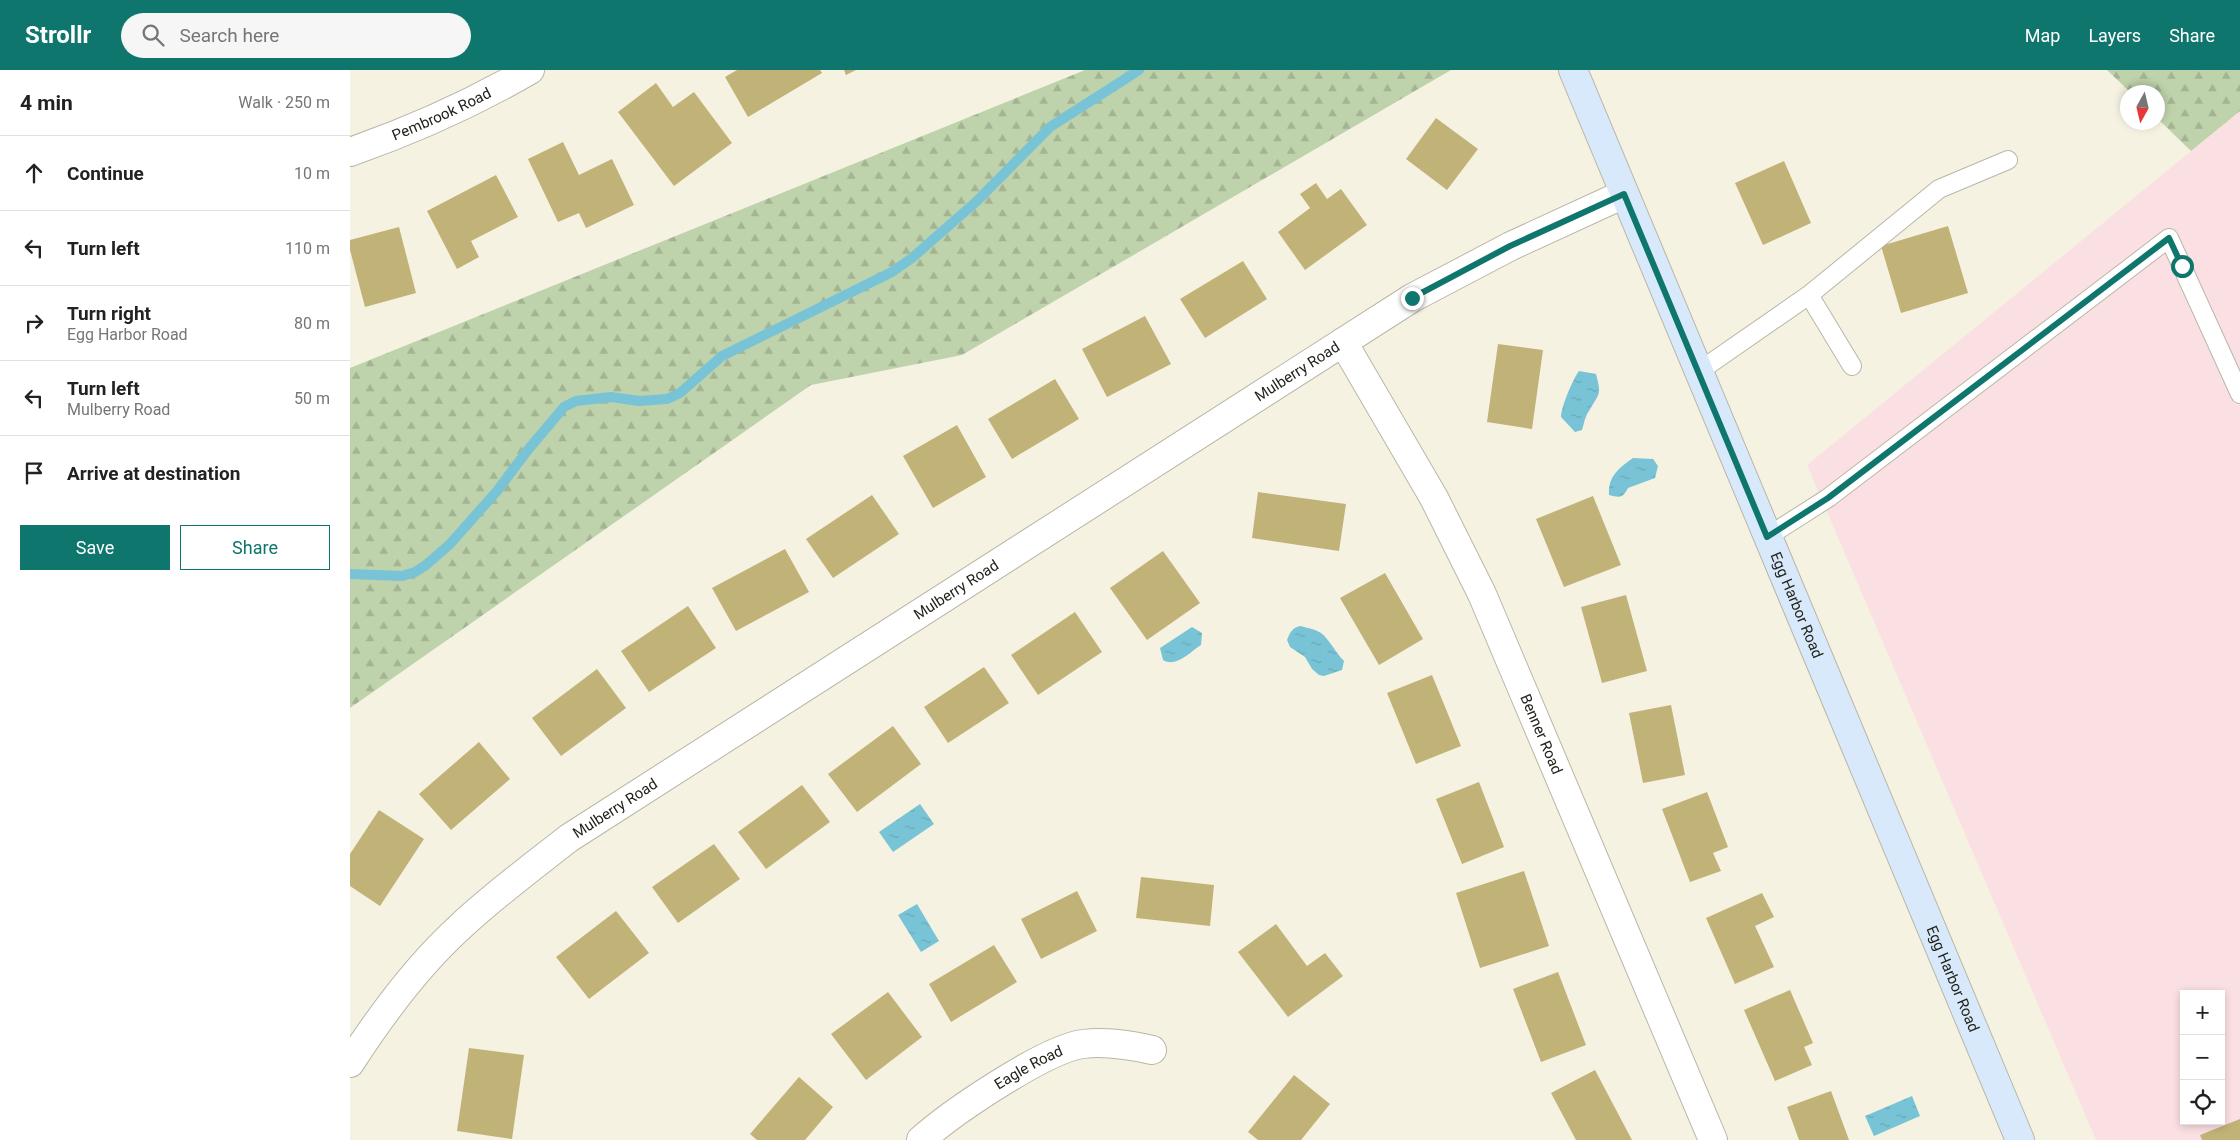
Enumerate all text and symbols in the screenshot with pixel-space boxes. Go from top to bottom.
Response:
search box [121,13,471,58]
text: Strollr [25,21,91,49]
icon: search [139,21,167,49]
text: Search here [179,24,279,47]
text: Map [2025,25,2060,46]
text: Layers [2088,25,2141,46]
text: Share [2169,25,2215,46]
street label: Pembrook Road [389,84,494,144]
north arrow [2120,85,2165,130]
text: 4 min [20,91,73,115]
text: Walk · 250 m [238,93,330,112]
icon: ahead [20,159,48,187]
text: Continue [67,162,144,185]
text: 10 m [294,164,330,183]
icon: left [20,234,48,262]
text: Turn left [67,237,140,260]
text: 110 m [285,239,330,258]
route start [2171,255,2194,278]
route end [1401,287,1424,310]
text: Turn right [67,302,151,325]
icon: right [20,309,48,337]
text: 80 m [294,314,330,333]
text: Egg Harbor Road [67,325,188,344]
street label: Mulberry Road [1252,338,1343,405]
text: Turn left [67,377,140,400]
icon: left [20,384,48,412]
text: 50 m [294,389,330,408]
text: Mulberry Road [67,400,170,419]
icon: arrive [20,459,48,487]
text: Arrive at destination [67,462,240,485]
button: Save [20,525,170,570]
button: Share [180,525,330,570]
street label: Egg Harbor Road [1766,549,1827,661]
street label: Mulberry Road [910,556,1002,624]
street label: Benner Road [1516,691,1566,777]
street label: Mulberry Road [569,775,661,842]
street label: Egg Harbor Road [1923,923,1983,1035]
map controls [2180,990,2225,1125]
button: + [2180,990,2225,1035]
button: − [2180,1035,2225,1080]
street label: Eagle Road [991,1042,1065,1093]
button: locate [2180,1080,2225,1125]

